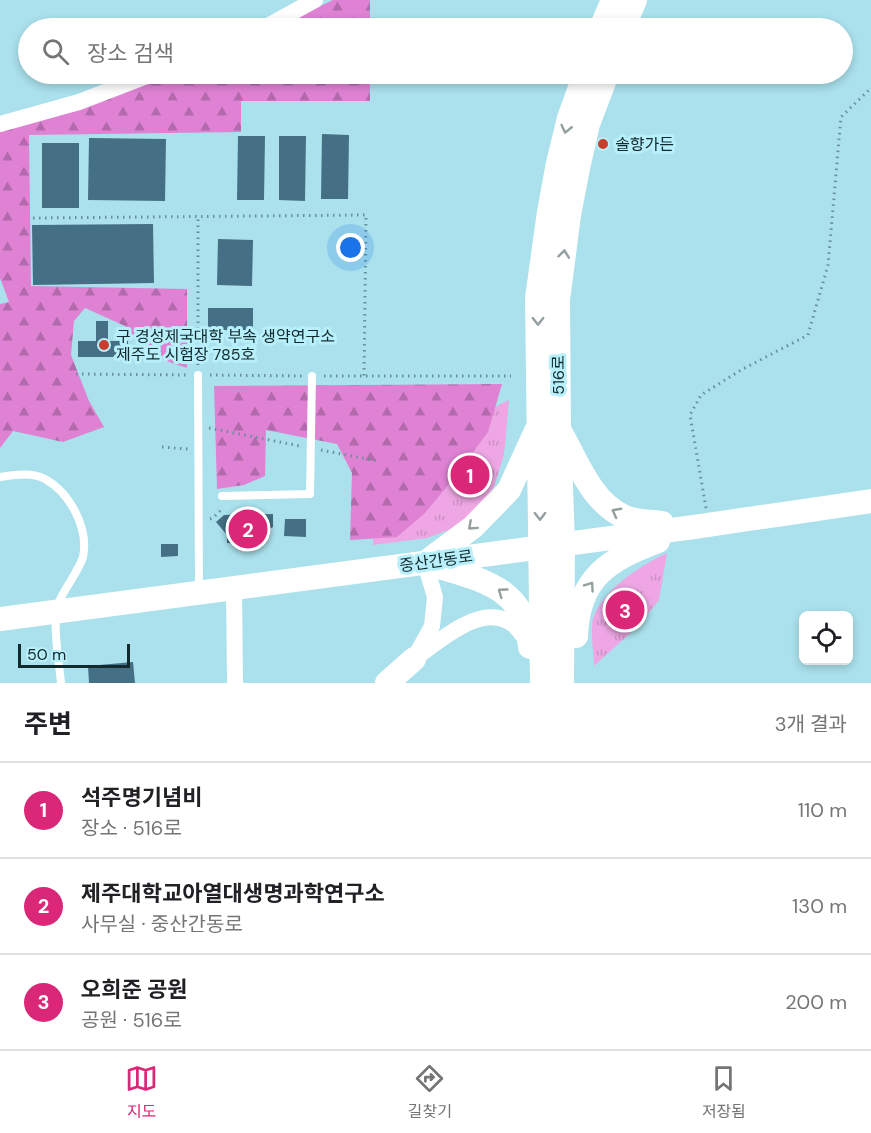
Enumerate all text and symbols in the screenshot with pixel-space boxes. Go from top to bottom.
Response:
search box [18,18,853,84]
icon: search [39,35,72,68]
text: 장소 검색 [87,39,174,68]
one-way arrow [560,124,573,134]
place label: 솔향가든 [615,134,674,155]
marker: 솔향가든 [596,137,610,151]
your location [336,233,365,262]
one-way arrow [557,250,569,259]
one-way arrow [531,317,544,326]
place label: 구 경성제국대학 부속 생약연구소 제주도 시험장 785호 [116,326,335,365]
marker: 구 경성제국대학 부속 생약연구소 제주도 시험장 785호 [97,338,111,352]
street label: 516로 [548,355,569,395]
pin: 1 [450,452,490,498]
pin: 2 [228,506,268,552]
one-way arrow [612,508,623,520]
one-way arrow [534,512,546,521]
one-way arrow [469,519,479,530]
street label: 중산간동로 [398,545,474,577]
one-way arrow [583,581,594,592]
pin: 3 [606,588,644,632]
one-way arrow [498,589,509,600]
map controls [799,611,853,665]
button: locate [799,611,853,665]
scale bar [18,641,130,668]
text: 50 m [27,644,66,665]
text: 주변 [24,707,72,741]
text: 3개 결과 [775,711,847,737]
text: 석주명기념비 [81,783,202,812]
text: 1 [40,797,47,823]
text: 110 m [798,797,847,823]
text: 장소 · 516로 [81,815,182,841]
text: 제주대학교아열대생명과학연구소 [81,879,385,908]
text: 2 [38,893,49,919]
text: 130 m [792,893,847,919]
text: 사무실 · 중산간동로 [81,911,243,937]
text: 오희준 공원 [81,975,187,1004]
text: 3 [37,989,50,1015]
text: 200 m [785,989,847,1015]
text: 공원 · 516로 [81,1007,182,1033]
tab: 지도 [125,1062,158,1122]
tab: 길찾기 [408,1062,452,1122]
tab: 저장됨 [702,1062,746,1122]

